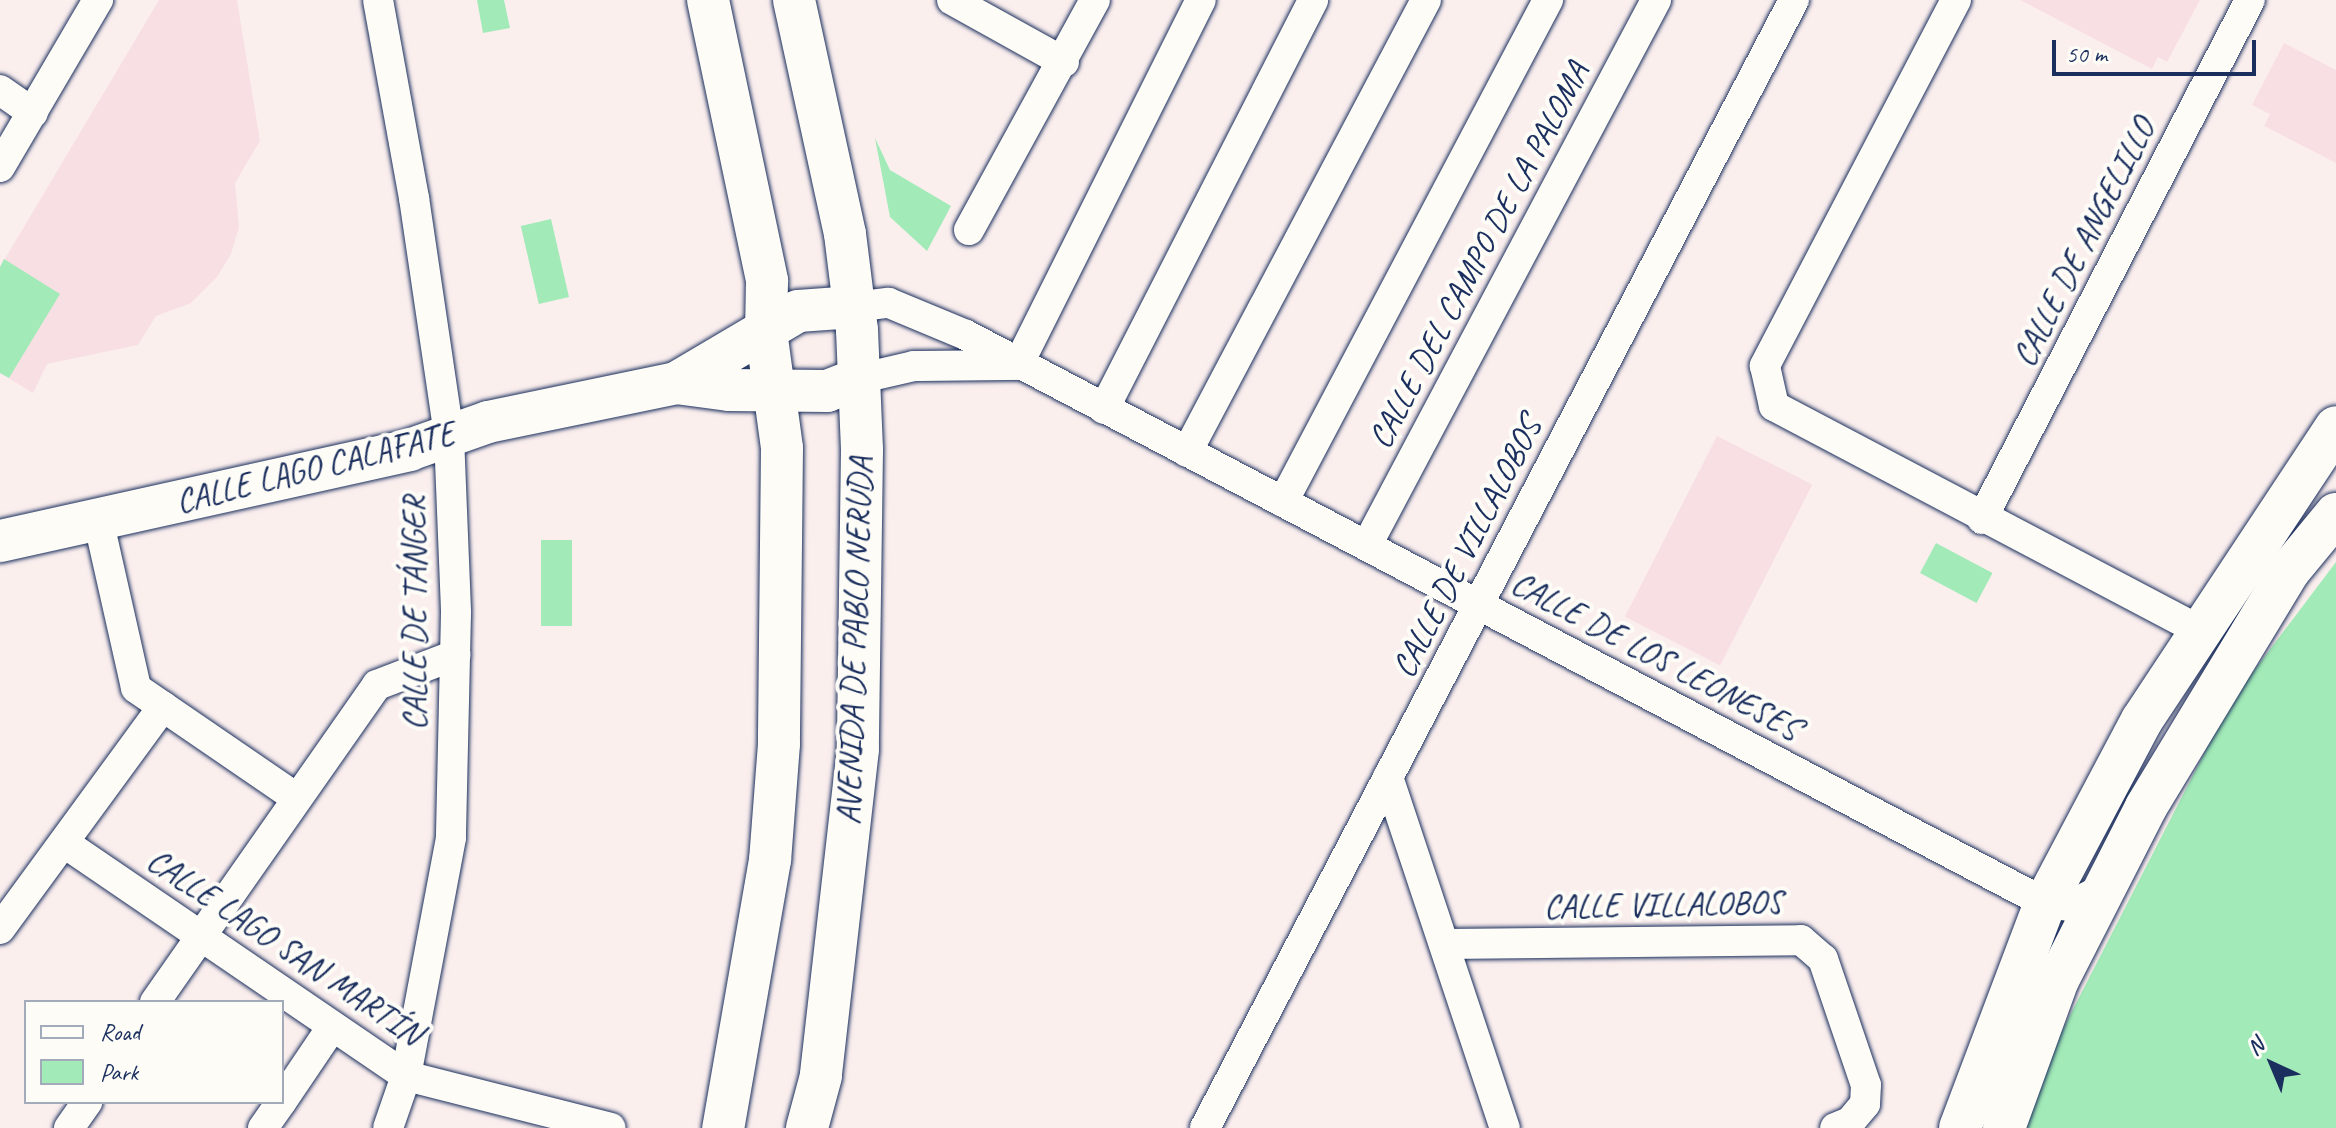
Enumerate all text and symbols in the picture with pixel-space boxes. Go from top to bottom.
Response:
scale bar [2056,24,2260,74]
text: 50 m [2066,39,2107,69]
street label: CALLE DEL CAMPO DE LA PALOMA [1359,56,1597,454]
street label: CALLE DE ANGELILLO [2002,110,2164,374]
street label: CALLE DE VILLALOBOS [1383,410,1549,684]
street label: CALLE LAGO CALAFATE [173,413,457,521]
street label: AVENIDA DE PABLO NERUDA [827,457,881,825]
street label: CALLE DE TÁNGER [394,496,434,730]
street label: CALLE DE LOS LEONESES [1505,562,1807,748]
street label: CALLE LAGO SAN MARTÍN [139,838,431,1054]
street label: CALLE VILLALOBOS [1543,882,1783,926]
legend [24,1000,284,1104]
text: Road [100,1017,140,1047]
north arrow [2232,1024,2312,1104]
text: N [2241,1032,2270,1062]
text: Park [100,1057,138,1087]

